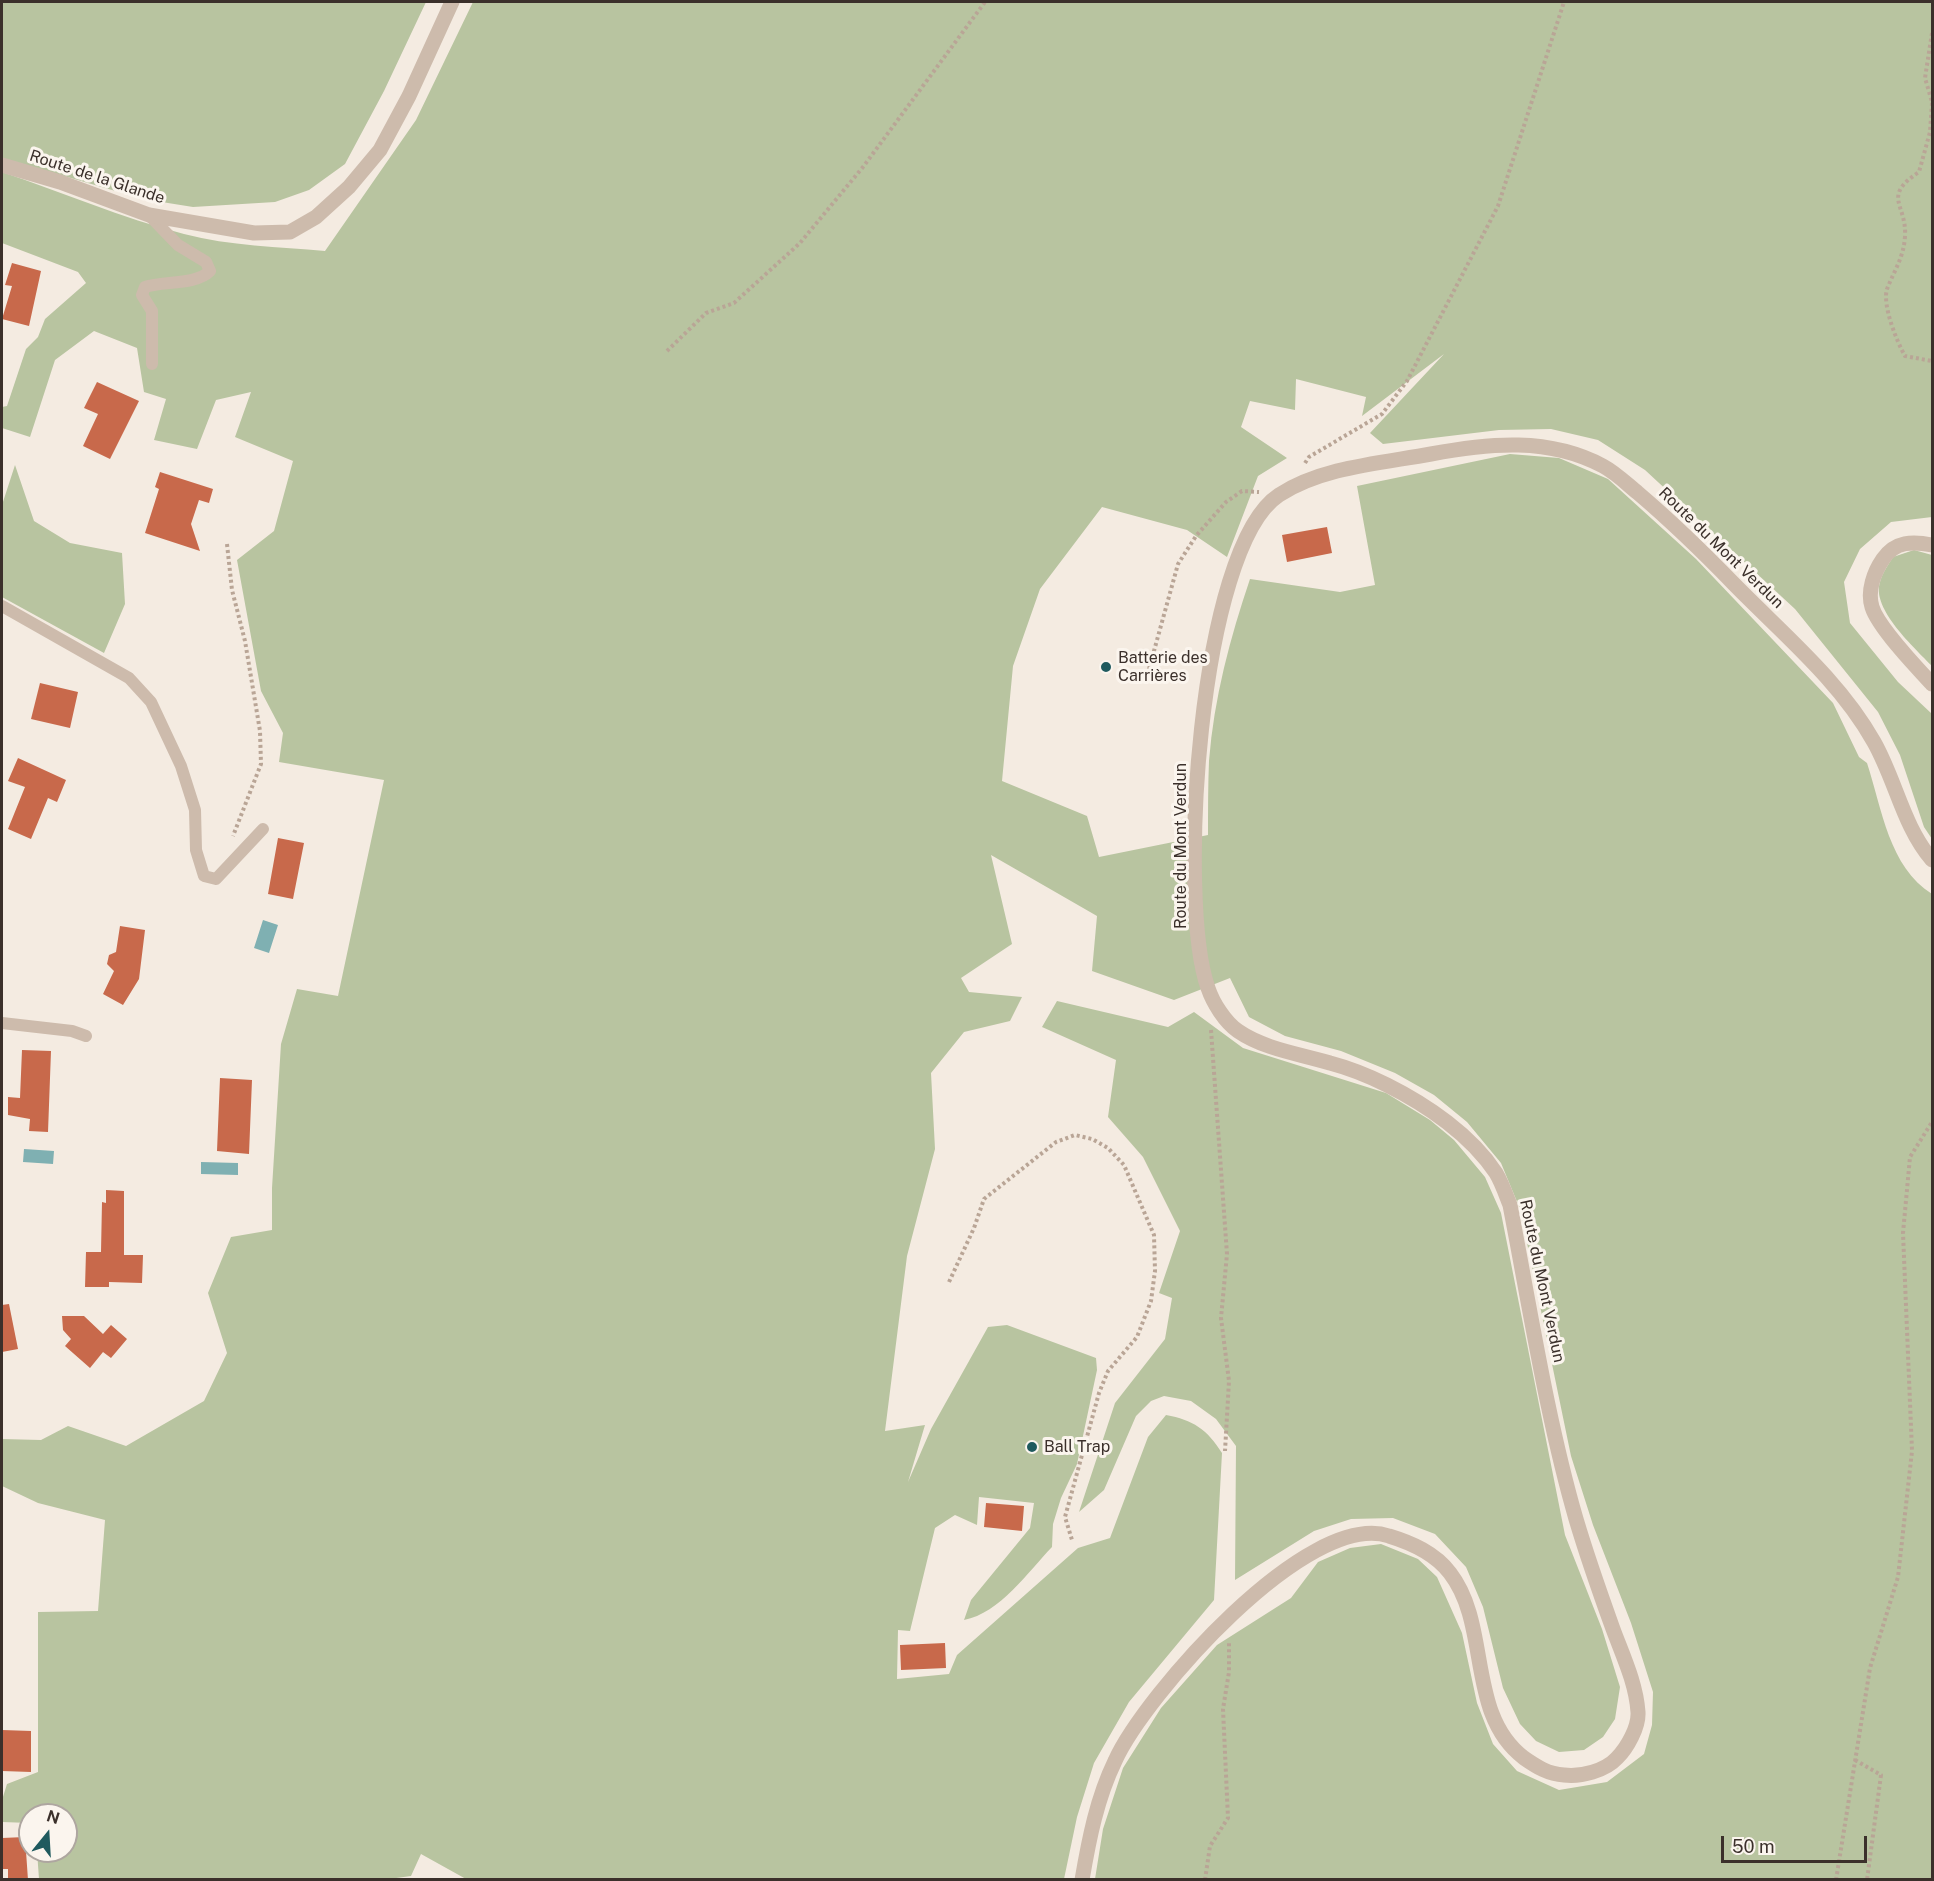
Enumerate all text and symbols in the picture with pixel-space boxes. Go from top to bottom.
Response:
street label: Route de la Glande [27,146,167,208]
street label: Route du Mont Verdun [1655,483,1787,613]
place label: Batterie des Carrières [1118,648,1208,686]
marker: Batterie des Carrières [1099,660,1113,674]
street label: Route du Mont Verdun [1171,763,1191,929]
street label: Route du Mont Verdun [1515,1198,1569,1364]
place label: Ball Trap [1044,1437,1110,1457]
marker: Ball Trap [1025,1440,1039,1454]
north arrow [18,1803,78,1863]
text: N [44,1806,62,1828]
scale bar [1724,1824,1870,1862]
text: 50 m [1732,1836,1775,1857]

